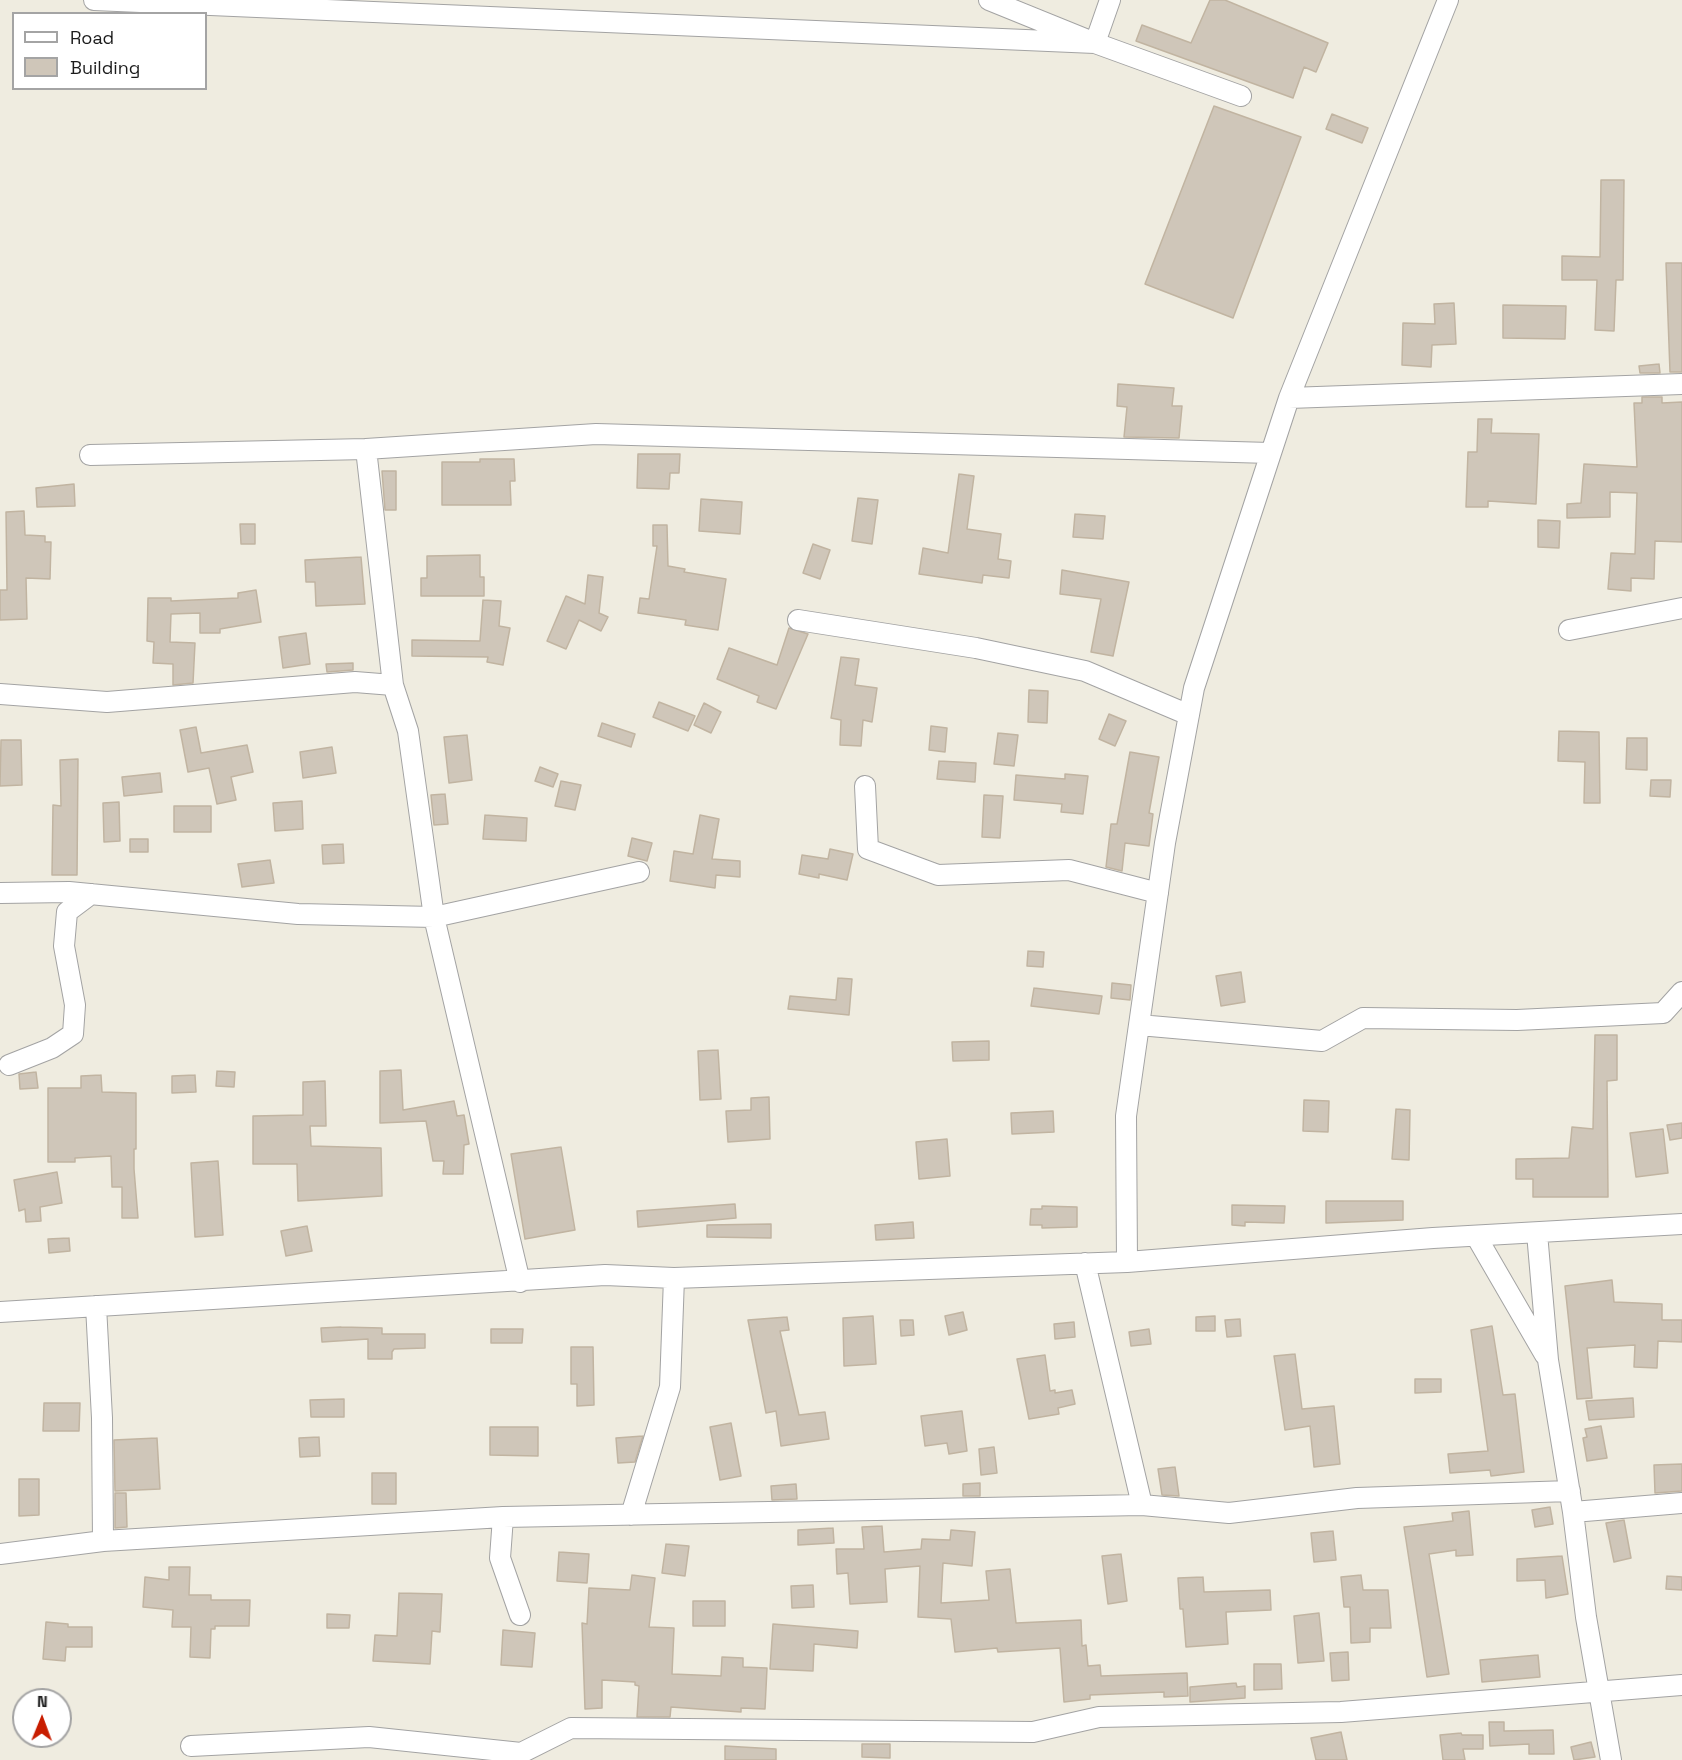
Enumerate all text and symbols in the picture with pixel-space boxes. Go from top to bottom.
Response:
legend [12,12,207,90]
text: Road [70,26,114,49]
text: Building [70,56,140,79]
north arrow [12,1688,72,1748]
text: N [37,1691,48,1712]

